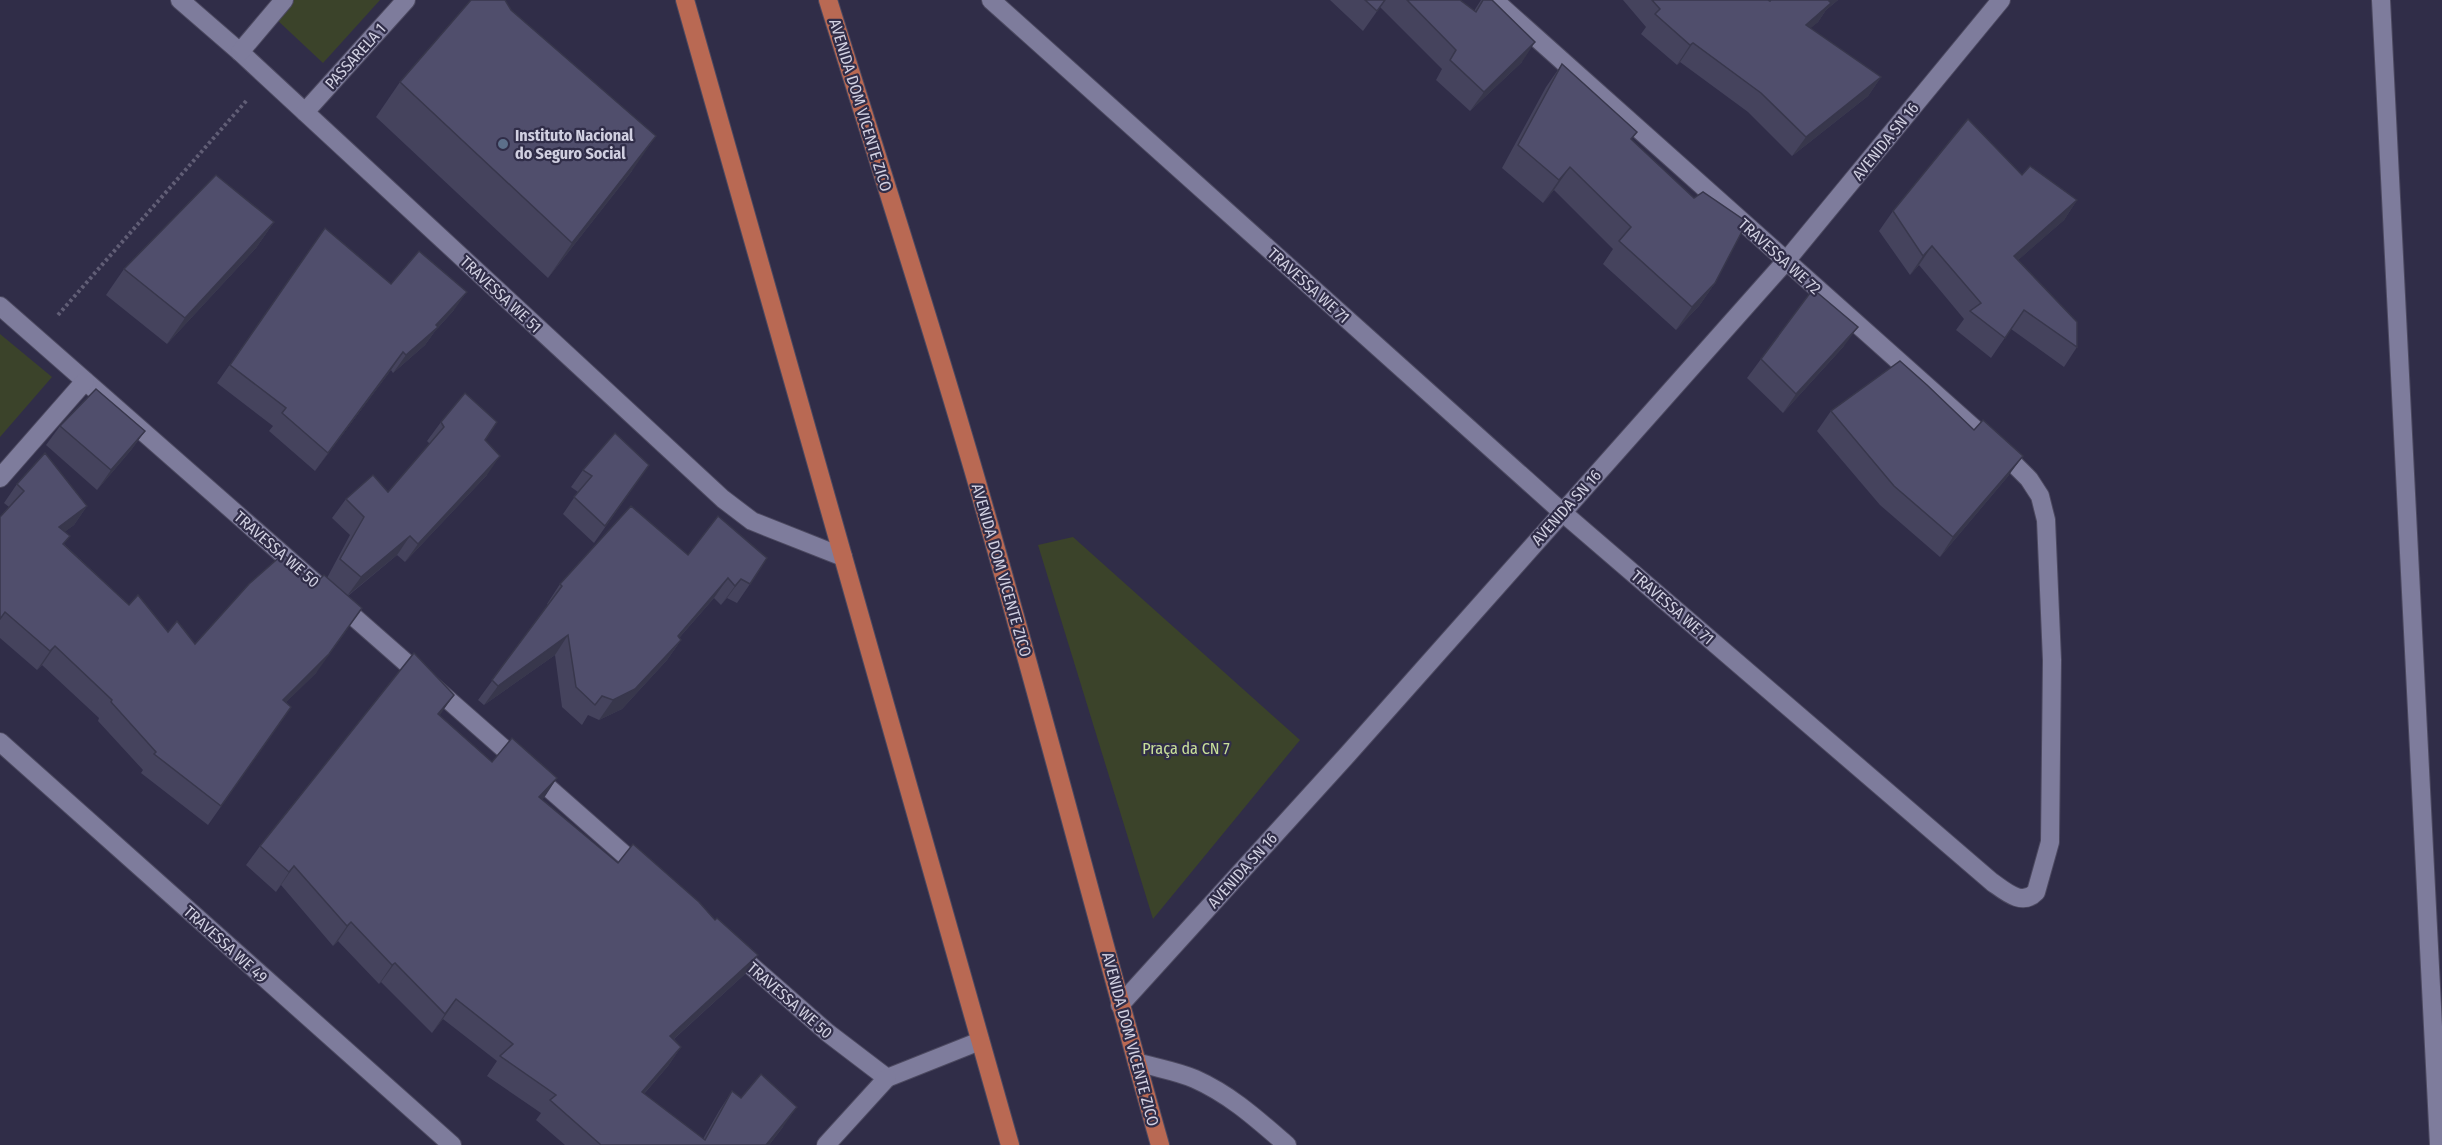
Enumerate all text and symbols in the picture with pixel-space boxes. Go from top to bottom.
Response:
street label: AVENIDA DOM VICENTE ZICO [825,17,896,194]
street label: PASSARELA 1 [321,20,390,93]
street label: AVENIDA SN 16 [1848,99,1923,184]
place label: Instituto Nacional do Seguro Social [515,126,634,163]
marker: Instituto Nacional do Seguro Social [496,137,510,151]
street label: TRAVESSA WE 72 [1735,214,1825,298]
street label: TRAVESSA WE 71 [1264,244,1353,327]
street label: TRAVESSA WE 51 [456,252,545,337]
street label: AVENIDA SN 16 [1528,466,1605,549]
street label: AVENIDA DOM VICENTE ZICO [968,481,1035,659]
street label: TRAVESSA WE 50 [230,507,323,591]
street label: TRAVESSA WE 71 [1627,566,1718,648]
park label: Praça da CN 7 [1142,739,1230,758]
street label: AVENIDA SN 16 [1204,829,1281,912]
street label: TRAVESSA WE 49 [180,902,272,987]
street label: AVENIDA DOM VICENTE ZICO [1098,950,1163,1128]
street label: TRAVESSA WE 50 [743,958,836,1042]

